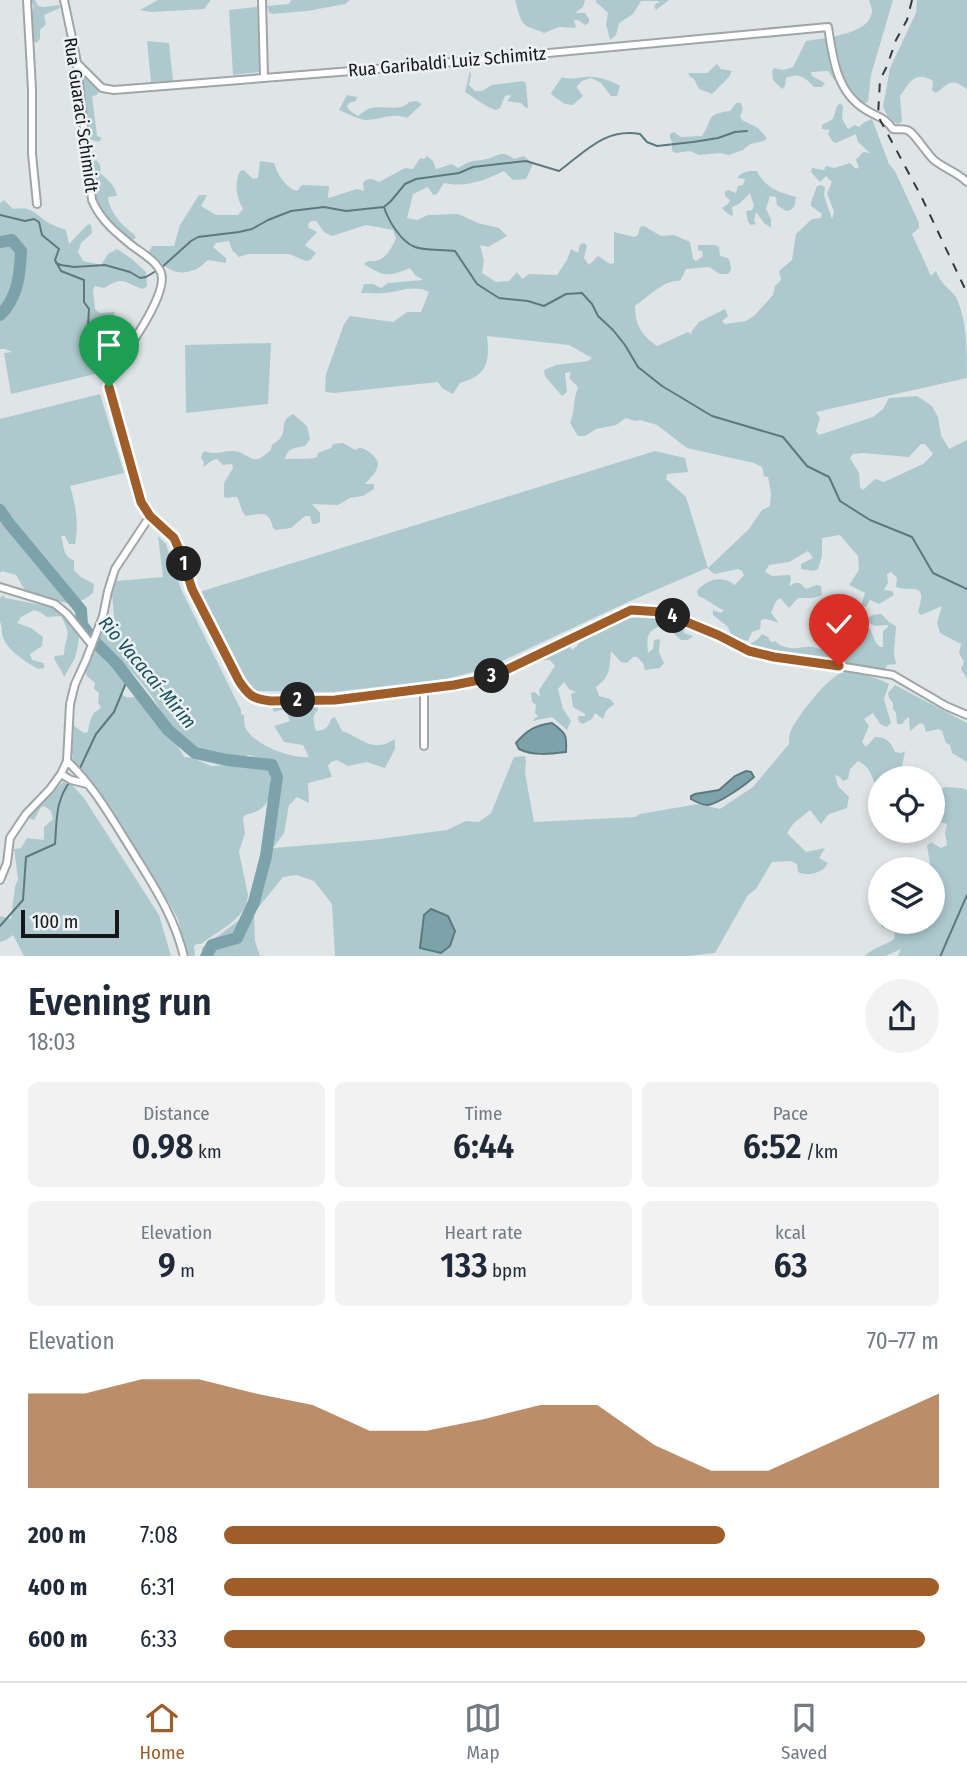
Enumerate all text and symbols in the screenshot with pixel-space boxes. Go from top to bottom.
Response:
street label: Rua Guaraci Schimidt [59,36,103,194]
street label: Rua Garibaldi Luiz Schimitz [347,42,547,82]
pin [79,315,139,387]
icon: arrive [90,326,128,364]
pin: 1 [166,546,202,582]
text: 1 [179,552,188,575]
pin [809,594,869,666]
pin: 4 [656,598,690,634]
text: 4 [668,604,677,627]
icon: check [820,605,858,643]
water label: Rio Vacacaí-Mirim [94,612,201,733]
pin: 3 [475,658,510,694]
text: 3 [487,664,496,687]
pin: 2 [280,682,316,718]
text: 2 [293,688,302,711]
map controls [868,766,945,934]
button: locate [868,766,945,843]
button: layers [868,857,945,934]
scale bar [21,908,119,939]
text: 100 m [32,910,78,933]
text: Evening run [28,979,212,1025]
button: share [865,979,939,1053]
text: 18:03 [28,1028,75,1056]
text: Distance [143,1102,210,1125]
text: Time [465,1102,502,1125]
text: Pace [773,1102,808,1125]
text: 0.98 [132,1125,194,1167]
text: 6:44 [453,1125,514,1167]
text: 6:52 [743,1125,801,1167]
text: km [194,1140,222,1163]
text: /km [801,1140,838,1163]
text: Elevation [141,1221,212,1244]
text: Heart rate [444,1221,523,1244]
text: kcal [775,1221,806,1244]
text: 9 [158,1244,176,1286]
text: 133 [440,1244,488,1286]
text: 63 [773,1244,808,1286]
text: m [176,1259,195,1282]
text: bpm [488,1259,527,1282]
text: Elevation [28,1327,115,1355]
text: 70–77 m [867,1327,939,1355]
text: 200 m [28,1521,86,1549]
text: 7:08 [140,1521,178,1549]
text: 400 m [28,1573,87,1601]
text: 6:31 [140,1573,175,1601]
text: 600 m [28,1625,87,1653]
text: 6:33 [140,1625,177,1653]
tab: Home [140,1699,185,1764]
tab: Map [464,1699,502,1764]
tab: Saved [781,1699,827,1764]

